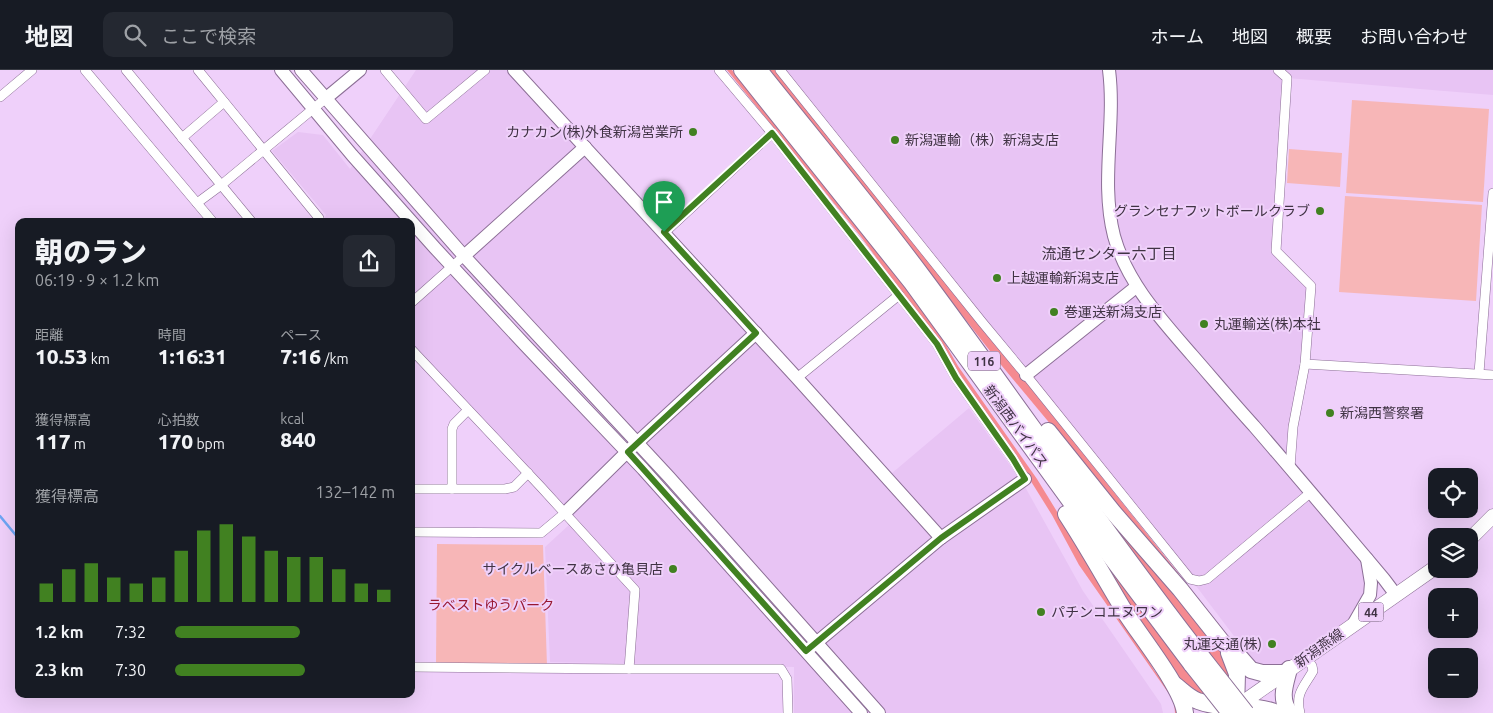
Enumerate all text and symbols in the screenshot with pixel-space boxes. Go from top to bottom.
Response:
search box [103,12,453,57]
icon: search [121,21,149,49]
text: 地図 [25,23,73,50]
text: ここで検索 [161,25,256,47]
text: ホーム [1151,26,1204,46]
text: 地図 [1232,26,1268,46]
text: 概要 [1296,26,1332,46]
text: お問い合わせ [1360,26,1468,46]
place label: カナカン(株)外食新潟営業所 [506,124,683,140]
marker: カナカン(株)外食新潟営業所 [687,126,699,138]
place label: 新潟運輸（株）新潟支店 [905,132,1059,148]
marker: 新潟運輸（株）新潟支店 [889,134,901,146]
pin [643,181,685,232]
icon: arrive [650,188,678,216]
place label: グランセナフットボールクラブ [1114,203,1310,219]
marker: グランセナフットボールクラブ [1314,205,1326,217]
button: share [343,235,395,287]
text: 朝のラン [35,236,147,267]
district label: 流通センター六丁目 [1041,245,1177,262]
place label: 上越運輸新潟支店 [1007,270,1119,286]
text: 06:19 · 9 × 1.2 km [35,271,159,289]
marker: 上越運輸新潟支店 [991,272,1003,284]
place label: 巻運送新潟支店 [1064,304,1162,320]
marker: 巻運送新潟支店 [1048,306,1060,318]
place label: 丸運輸送(株)本社 [1214,316,1321,332]
marker: 丸運輸送(株)本社 [1198,318,1210,330]
text: 距離 [35,327,63,343]
text: 時間 [158,327,186,343]
text: ペース [280,327,322,343]
text: 10.53 [35,344,88,368]
text: 1:16:31 [158,344,227,368]
text: 7:16 [280,344,321,368]
text: km [88,351,110,367]
text: /km [321,351,349,367]
road number: 116 [968,352,1000,370]
street label: 新潟西バイパス [981,382,1051,470]
place label: 新潟西警察署 [1340,405,1424,421]
marker: 新潟西警察署 [1324,407,1336,419]
text: kcal [280,411,305,427]
text: 獲得標高 [35,412,91,428]
text: 心拍数 [158,412,200,428]
text: 840 [280,427,316,451]
text: 117 [35,429,71,453]
text: 170 [158,429,193,453]
text: m [71,436,86,452]
text: bpm [193,436,225,452]
map controls [1428,468,1478,698]
button: locate [1428,468,1478,518]
text: 132–142 m [315,483,395,501]
text: 獲得標高 [35,487,99,505]
button: layers [1428,528,1478,578]
place label: サイクルベースあさひ亀貝店 [482,561,663,577]
marker: サイクルベースあさひ亀貝店 [667,563,679,575]
button: + [1428,588,1478,638]
park label: ラベストゆうパーク [428,597,554,613]
road number: 44 [1358,602,1384,622]
place label: パチンコエヌワン [1051,604,1163,620]
marker: パチンコエヌワン [1035,606,1047,618]
text: 1.2 km [35,623,84,641]
text: 7:32 [115,623,146,641]
street label: 新潟燕線 [1291,625,1347,671]
place label: 丸運交通(株) [1183,636,1262,652]
marker: 丸運交通(株) [1266,638,1278,650]
button: − [1428,648,1478,698]
text: 2.3 km [35,661,84,679]
text: 7:30 [115,661,146,679]

